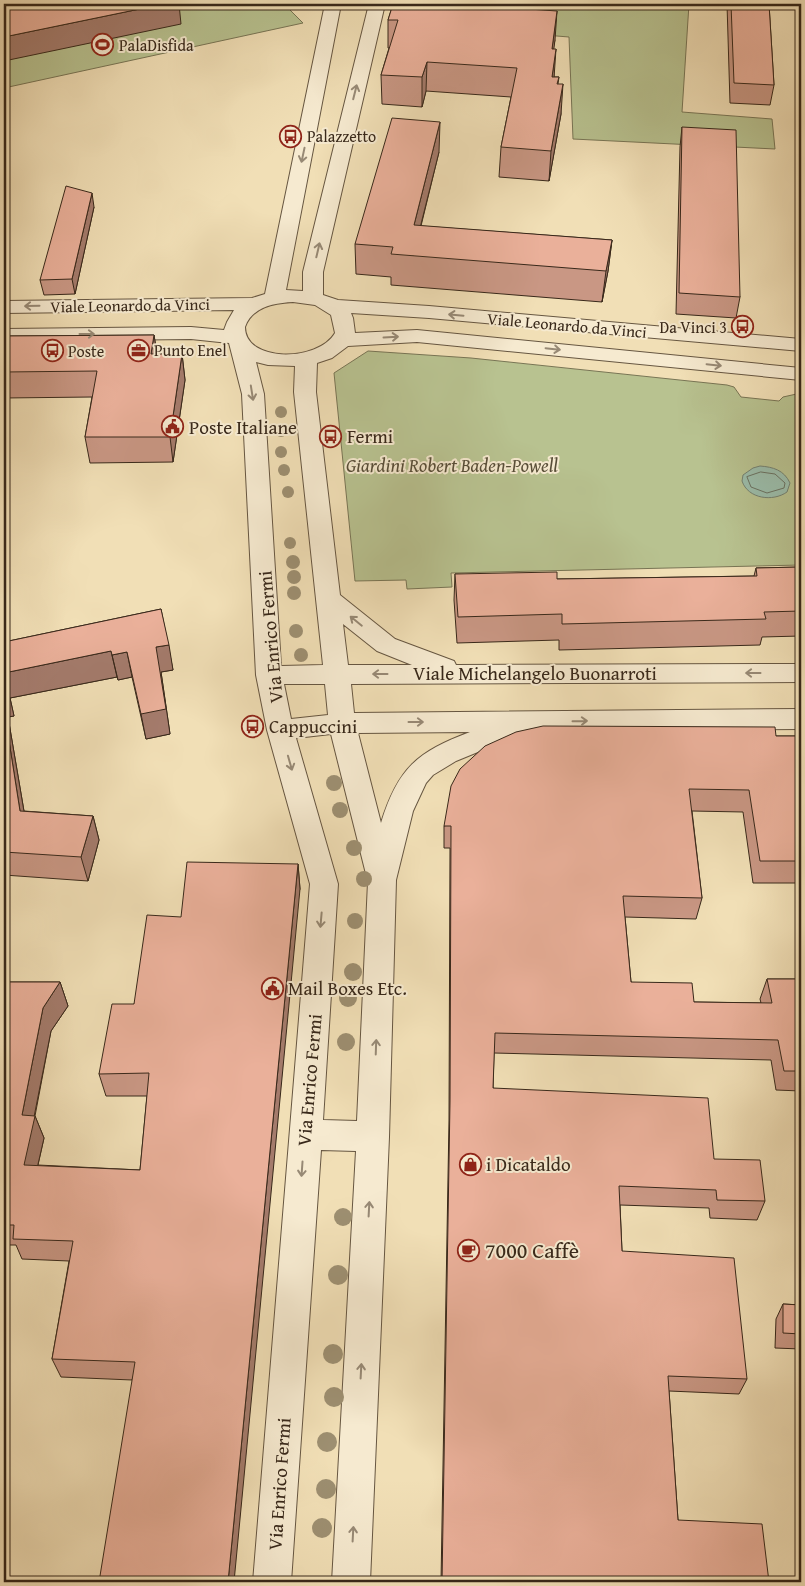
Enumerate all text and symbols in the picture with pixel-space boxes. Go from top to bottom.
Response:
sports icon: PalaDisfida [91,33,115,57]
place label: PalaDisfida [119,33,194,57]
one-way arrow [351,84,361,100]
bus stop icon: Palazzetto [279,124,303,148]
place label: Palazzetto [307,124,376,148]
one-way arrow [298,146,308,162]
one-way arrow [314,242,323,258]
street label: Viale Leonardo da Vinci [50,292,211,318]
one-way arrow [24,301,40,311]
street label: Viale Leonardo da Vinci [486,306,648,344]
one-way arrow [449,310,465,320]
place label: Da Vinci 3 [659,315,727,339]
bus stop icon: Da Vinci 3 [731,315,755,339]
one-way arrow [79,329,95,339]
one-way arrow [382,333,398,342]
office icon: Punto Enel [126,338,150,362]
place label: Punto Enel [154,338,227,362]
bus stop icon: Poste [40,339,64,363]
place label: Poste [68,339,104,363]
one-way arrow [544,344,560,354]
one-way arrow [706,360,722,370]
one-way arrow [248,385,258,401]
place label: Poste Italiane [189,413,297,441]
public building icon: Poste Italiane [161,415,185,439]
place label: Fermi [347,422,393,450]
bus stop icon: Fermi [319,424,343,448]
park label: Giardini Robert Baden-Powell [346,451,558,479]
street label: Via Enrico Fermi [250,570,290,704]
one-way arrow [350,615,363,626]
street label: Viale Michelangelo Buonarroti [413,659,657,687]
one-way arrow [745,668,761,678]
one-way arrow [372,669,388,679]
place label: Cappuccini [269,712,357,740]
bus stop icon: Cappuccini [241,714,265,738]
one-way arrow [572,716,588,726]
one-way arrow [408,718,424,727]
one-way arrow [285,754,295,770]
one-way arrow [317,912,326,928]
place label: Mail Boxes Etc. [288,974,407,1002]
public building icon: Mail Boxes Etc. [260,976,284,1000]
street label: Via Enrico Fermi [289,1013,329,1147]
one-way arrow [371,1039,381,1055]
place label: i Dicataldo [486,1150,571,1178]
shop icon: i Dicataldo [458,1152,482,1176]
one-way arrow [297,1161,306,1177]
one-way arrow [365,1201,374,1217]
place label: 7000 Caffè [485,1234,579,1266]
cafe icon: 7000 Caffè [457,1238,481,1262]
one-way arrow [357,1364,366,1380]
street label: Via Enrico Fermi [260,1417,298,1551]
one-way arrow [349,1526,358,1542]

